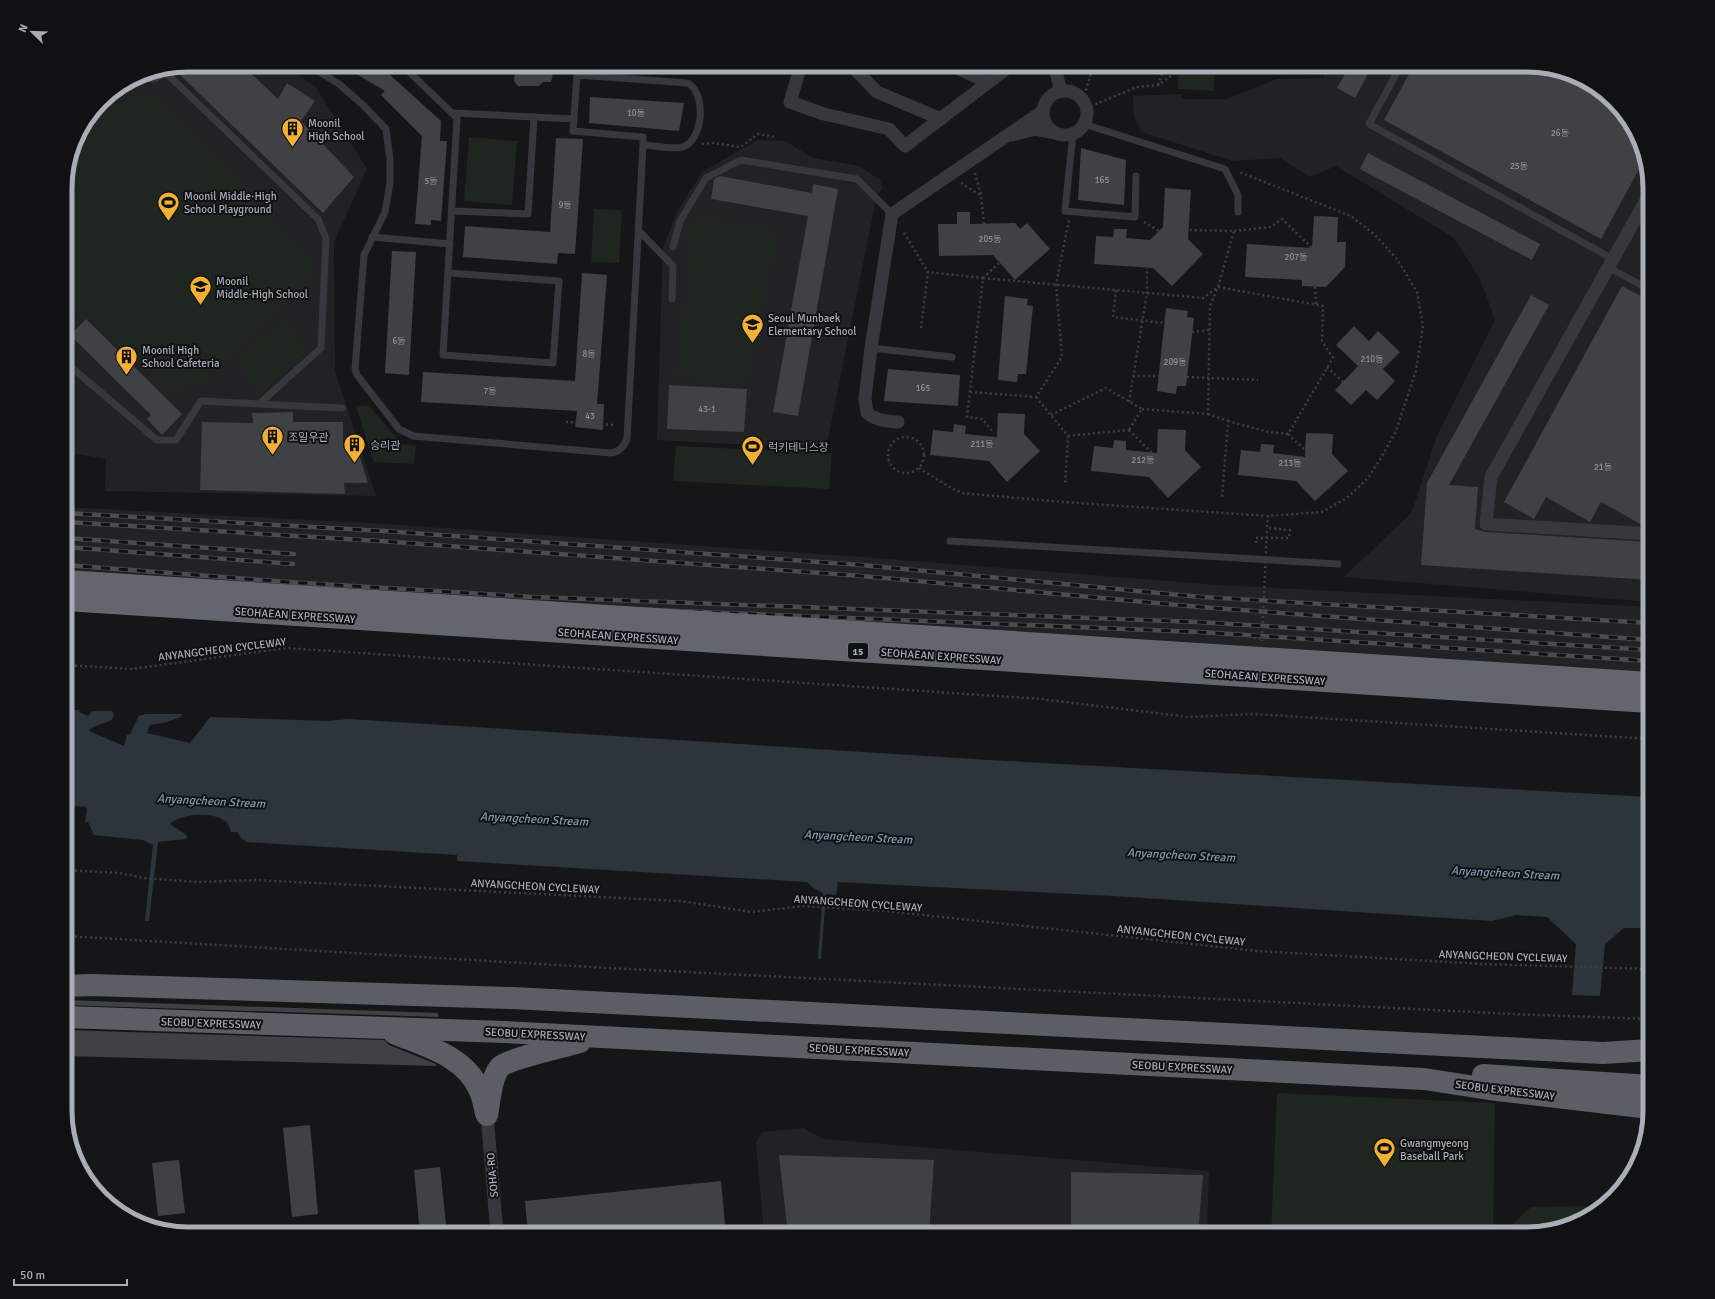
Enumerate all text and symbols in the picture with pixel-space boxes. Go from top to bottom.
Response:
north arrow [12,12,52,52]
text: N [16,22,31,34]
house number: 10동 [627,108,645,119]
building icon: Moonil High School [280,116,306,149]
place label: Moonil High School [308,117,365,143]
house number: 26동 [1551,128,1569,139]
house number: 25동 [1510,161,1528,172]
house number: 165 [1095,175,1109,186]
house number: 5동 [424,176,438,187]
sports icon: Moonil Middle·High School Playground [156,189,182,222]
place label: Moonil Middle·High School Playground [184,190,277,216]
house number: 9동 [558,200,572,211]
house number: 205동 [979,234,1001,245]
house number: 207동 [1285,252,1307,263]
school or university icon: Moonil Middle·High School [187,274,213,307]
place label: Moonil Middle·High School [216,275,308,301]
school or university icon: Seoul Munbaek Elementary School [740,311,766,344]
place label: Seoul Munbaek Elementary School [768,312,856,338]
house number: 6동 [392,336,406,347]
building icon: Moonil High School Cafeteria [113,343,139,376]
place label: Moonil High School Cafeteria [142,344,220,370]
house number: 8동 [582,349,596,360]
house number: 210동 [1361,354,1383,365]
house number: 209동 [1164,357,1186,368]
house number: 165 [916,383,930,394]
house number: 7동 [483,386,497,397]
house number: 43-1 [698,404,716,415]
house number: 43 [585,411,595,422]
building icon: 조일우관 [259,424,285,457]
place label: 조일우관 [288,431,328,444]
building icon: 승리관 [342,432,368,465]
sports icon: 럭키테니스장 [740,434,766,467]
place label: 승리관 [370,439,400,452]
house number: 211동 [971,439,993,450]
place label: 럭키테니스장 [768,441,829,454]
house number: 212동 [1132,455,1154,466]
house number: 213동 [1279,458,1301,469]
house number: 21동 [1594,462,1612,473]
street label: SEOHAEAN EXPRESSWAY [234,605,356,626]
street label: SEOHAEAN EXPRESSWAY [557,626,679,647]
street label: ANYANGCHEON CYCLEWAY [157,635,287,664]
road number: 15 [848,643,868,659]
street label: SEOHAEAN EXPRESSWAY [880,646,1002,667]
street label: SEOHAEAN EXPRESSWAY [1204,667,1326,688]
water label: Anyangcheon Stream [156,791,266,812]
water label: Anyangcheon Stream [479,809,589,830]
water label: Anyangcheon Stream [803,827,913,848]
water label: Anyangcheon Stream [1126,845,1236,866]
water label: Anyangcheon Stream [1450,863,1560,884]
street label: ANYANGCHEON CYCLEWAY [470,877,600,896]
street label: ANYANGCHEON CYCLEWAY [793,893,923,915]
street label: ANYANGCHEON CYCLEWAY [1116,922,1246,949]
street label: ANYANGCHEON CYCLEWAY [1438,948,1568,965]
street label: SEOBU EXPRESSWAY [161,1015,262,1032]
street label: SEOBU EXPRESSWAY [484,1025,586,1044]
street label: SEOBU EXPRESSWAY [808,1041,910,1060]
street label: SEOBU EXPRESSWAY [1131,1058,1233,1077]
street label: SEOBU EXPRESSWAY [1454,1078,1556,1103]
sports icon: Gwangmyeong Baseball Park [1371,1136,1397,1169]
place label: Gwangmyeong Baseball Park [1400,1137,1469,1163]
street label: SOHA-RO [484,1152,501,1198]
scale bar [14,1261,127,1287]
text: 50 m [20,1268,45,1283]

